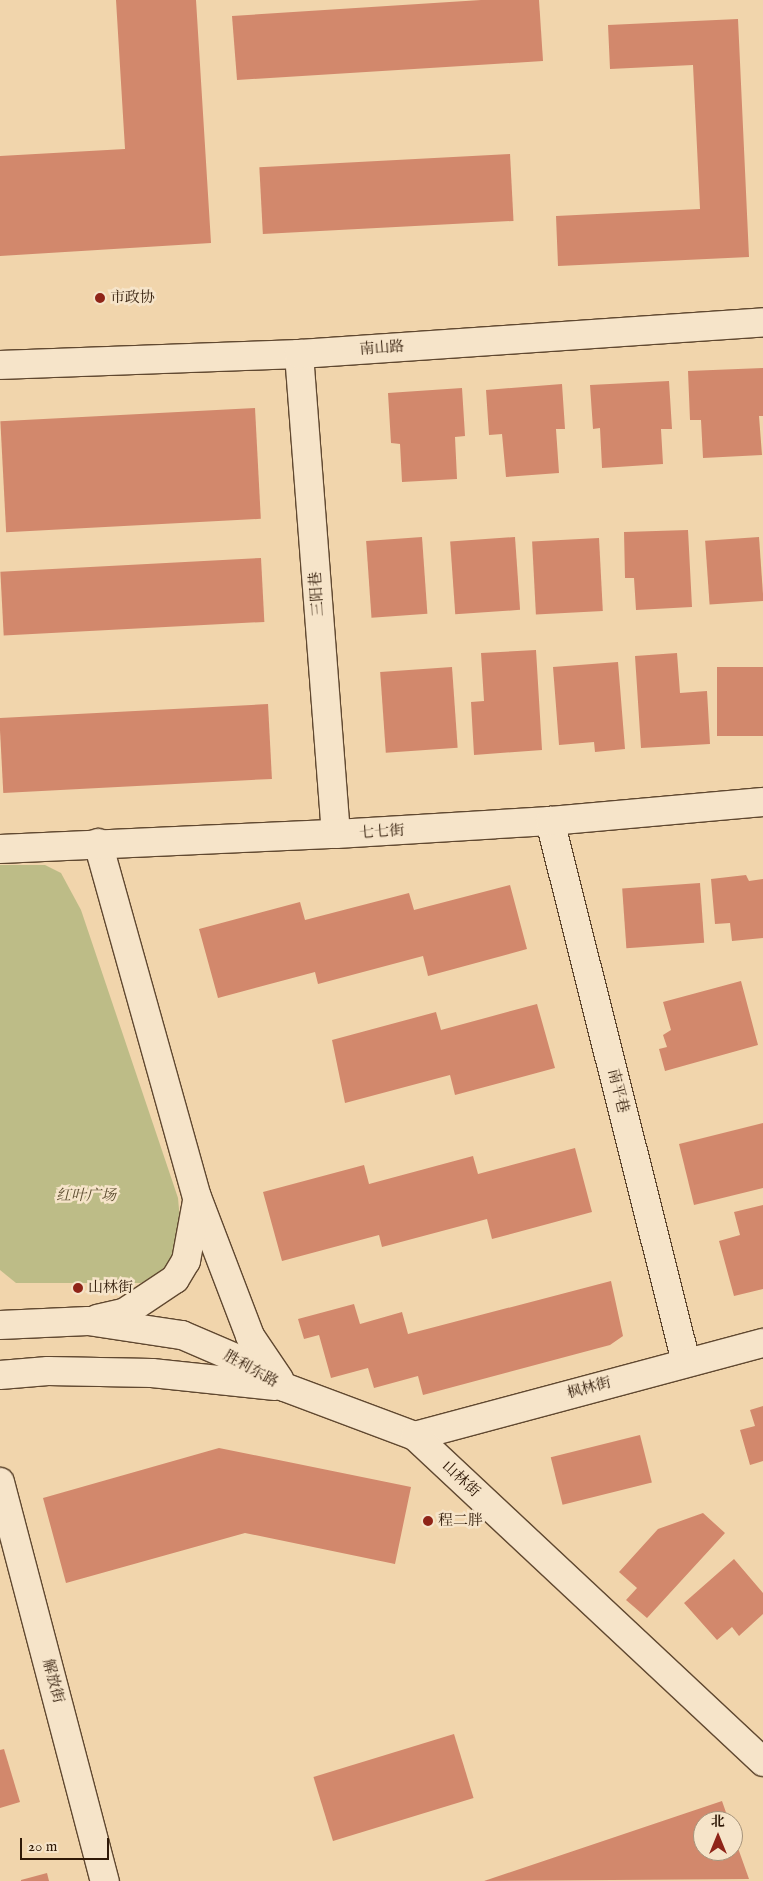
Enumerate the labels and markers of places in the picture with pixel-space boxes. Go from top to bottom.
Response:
place label: 市政协 [110,289,155,307]
marker: 市政协 [94,292,106,304]
place label: 山林街 [88,1279,133,1297]
marker: 山林街 [72,1282,84,1294]
place label: 程二胖 [438,1512,483,1530]
marker: 程二胖 [422,1515,434,1527]

